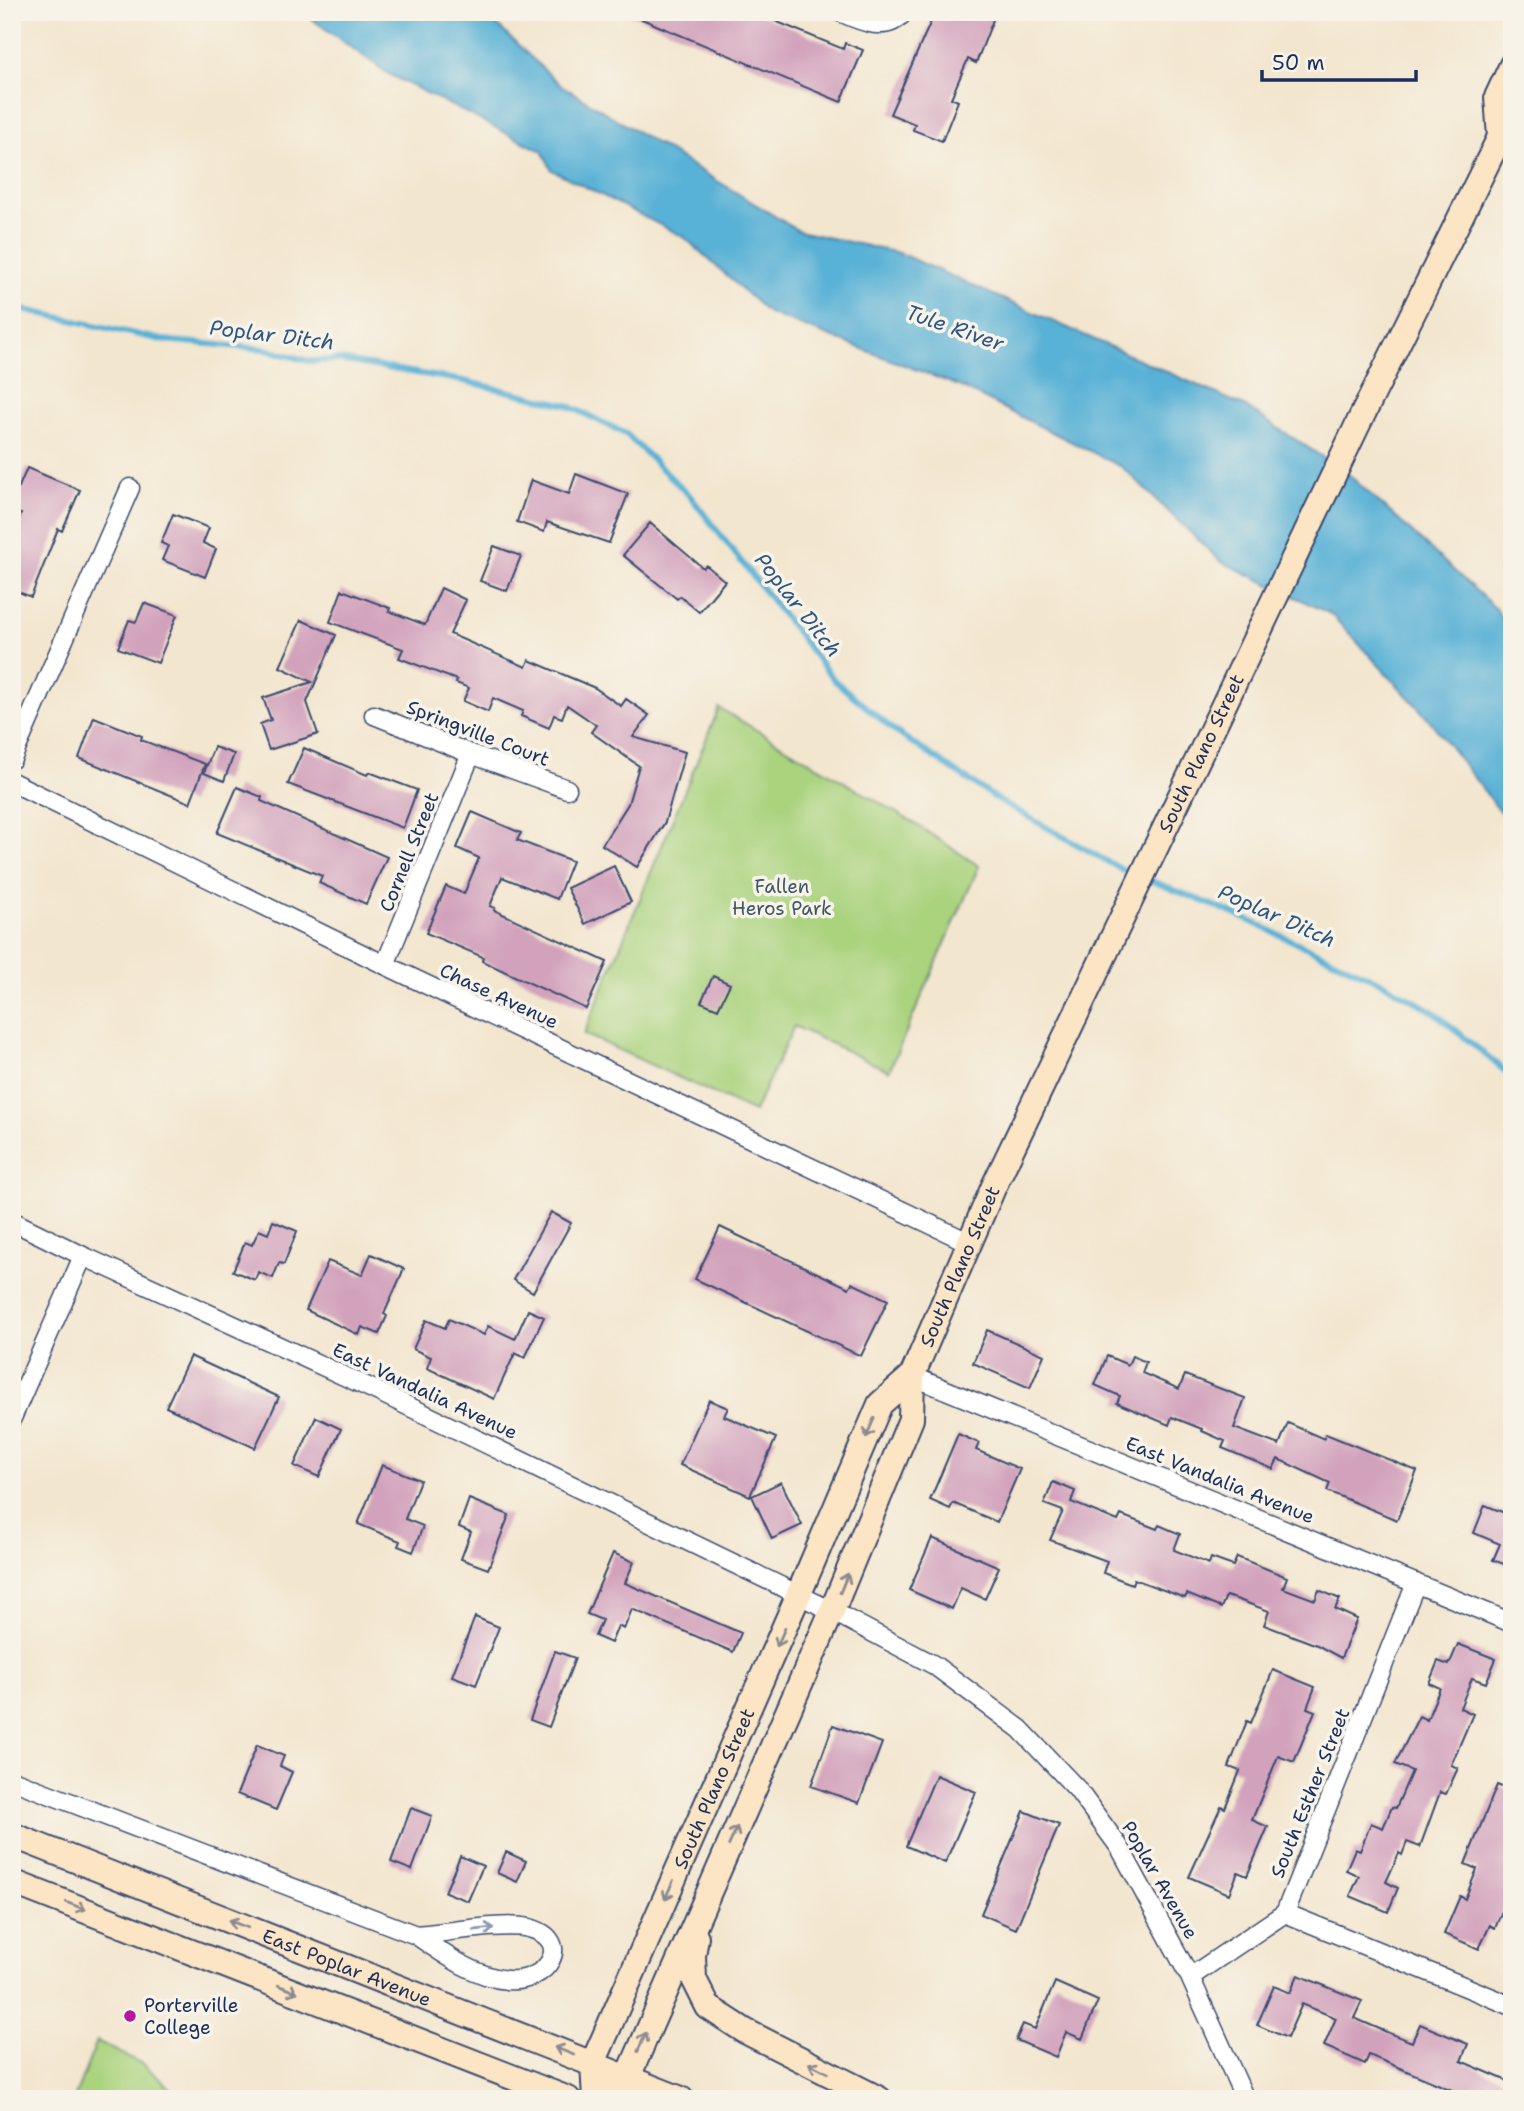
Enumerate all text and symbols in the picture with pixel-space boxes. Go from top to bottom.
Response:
scale bar [1262,38,1416,82]
text: 50 m [1272,49,1325,77]
water label: Tule River [902,298,1009,358]
water label: Poplar Ditch [208,313,336,357]
water label: Poplar Ditch [748,547,848,663]
street label: South Plano Street [1152,670,1249,837]
street label: Springville Court [403,694,553,772]
street label: Cornell Street [374,789,444,915]
park label: Fallen Heros Park [732,874,832,921]
water label: Poplar Ditch [1214,878,1340,954]
street label: Chase Avenue [436,958,562,1034]
street label: South Plano Street [914,1182,1005,1351]
street label: East Vandalia Avenue [328,1337,522,1445]
one-way arrow [863,1417,876,1438]
street label: East Vandalia Avenue [1122,1431,1318,1529]
one-way arrow [838,1572,851,1594]
one-way arrow [774,1626,787,1647]
street label: South Plano Street [667,1704,760,1873]
street label: South Esther Street [1265,1704,1355,1882]
street label: Poplar Avenue [1116,1817,1204,1943]
one-way arrow [727,1826,740,1847]
one-way arrow [662,1879,675,1900]
one-way arrow [64,1901,86,1914]
one-way arrow [228,1916,250,1929]
one-way arrow [472,1922,495,1935]
street label: East Poplar Avenue [259,1923,435,2012]
one-way arrow [276,1984,298,1997]
place label: Porterville College [144,1993,238,2040]
marker: Porterville College [122,2008,138,2024]
one-way arrow [636,2032,649,2053]
one-way arrow [554,2044,576,2057]
one-way arrow [808,2060,829,2074]

